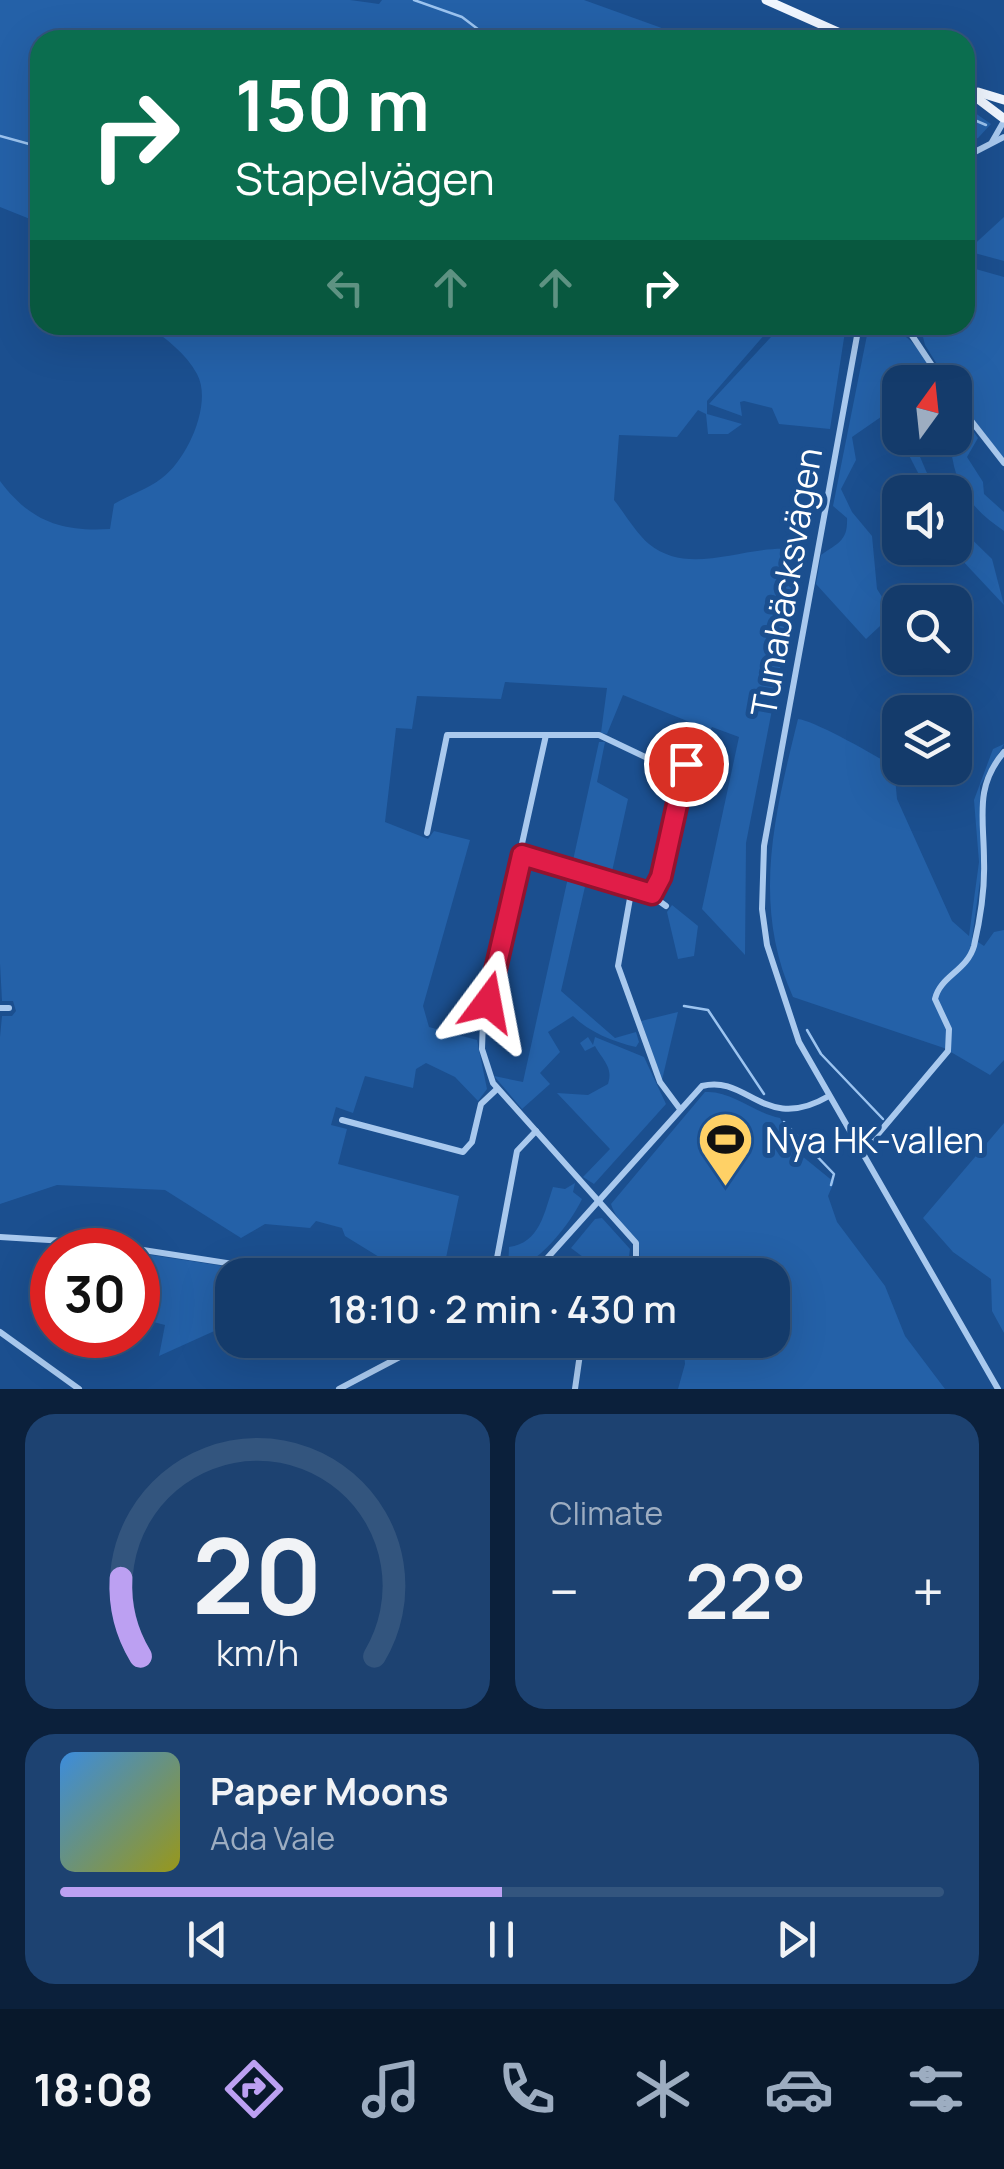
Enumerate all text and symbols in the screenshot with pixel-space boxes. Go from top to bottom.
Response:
text: 150 m [235,56,430,152]
icon: right [70,70,200,200]
text: Stapelvägen [235,147,495,209]
icon: left [318,260,373,315]
icon: ahead [423,260,478,315]
icon: ahead [528,260,583,315]
icon: right [633,260,688,315]
north arrow [882,365,972,455]
map controls [882,365,972,785]
street label: Tunabäcksvägen [739,444,833,720]
button: sound [882,475,972,565]
button: search [882,585,972,675]
button: layers [882,695,972,785]
pin [644,722,729,807]
icon: arrive [659,737,714,792]
position arrow [436,950,540,1054]
sports icon: Nya HK-vallen [696,1110,756,1189]
place label: Nya HK-vallen [765,1116,984,1164]
speed limit sign: 30 [30,1228,160,1358]
text: 18:10 · 2 min · 430 m [328,1282,677,1334]
text: Climate [550,1491,663,1535]
text: 20 [192,1503,322,1645]
text: 22° [685,1539,807,1642]
text: − [550,1553,579,1629]
text: + [912,1553,944,1629]
text: km/h [216,1628,299,1677]
text: Paper Moons [210,1764,449,1816]
text: Ada Vale [210,1816,335,1860]
icon: previous [180,1912,235,1967]
icon: pause [474,1912,529,1967]
icon: next [769,1912,824,1967]
icon: directions [219,2054,289,2124]
icon: music [356,2054,426,2124]
icon: phone [492,2054,562,2124]
icon: climate [628,2054,698,2124]
icon: car [764,2054,834,2124]
icon: filters [901,2054,971,2124]
text: 18:08 [33,2058,153,2120]

